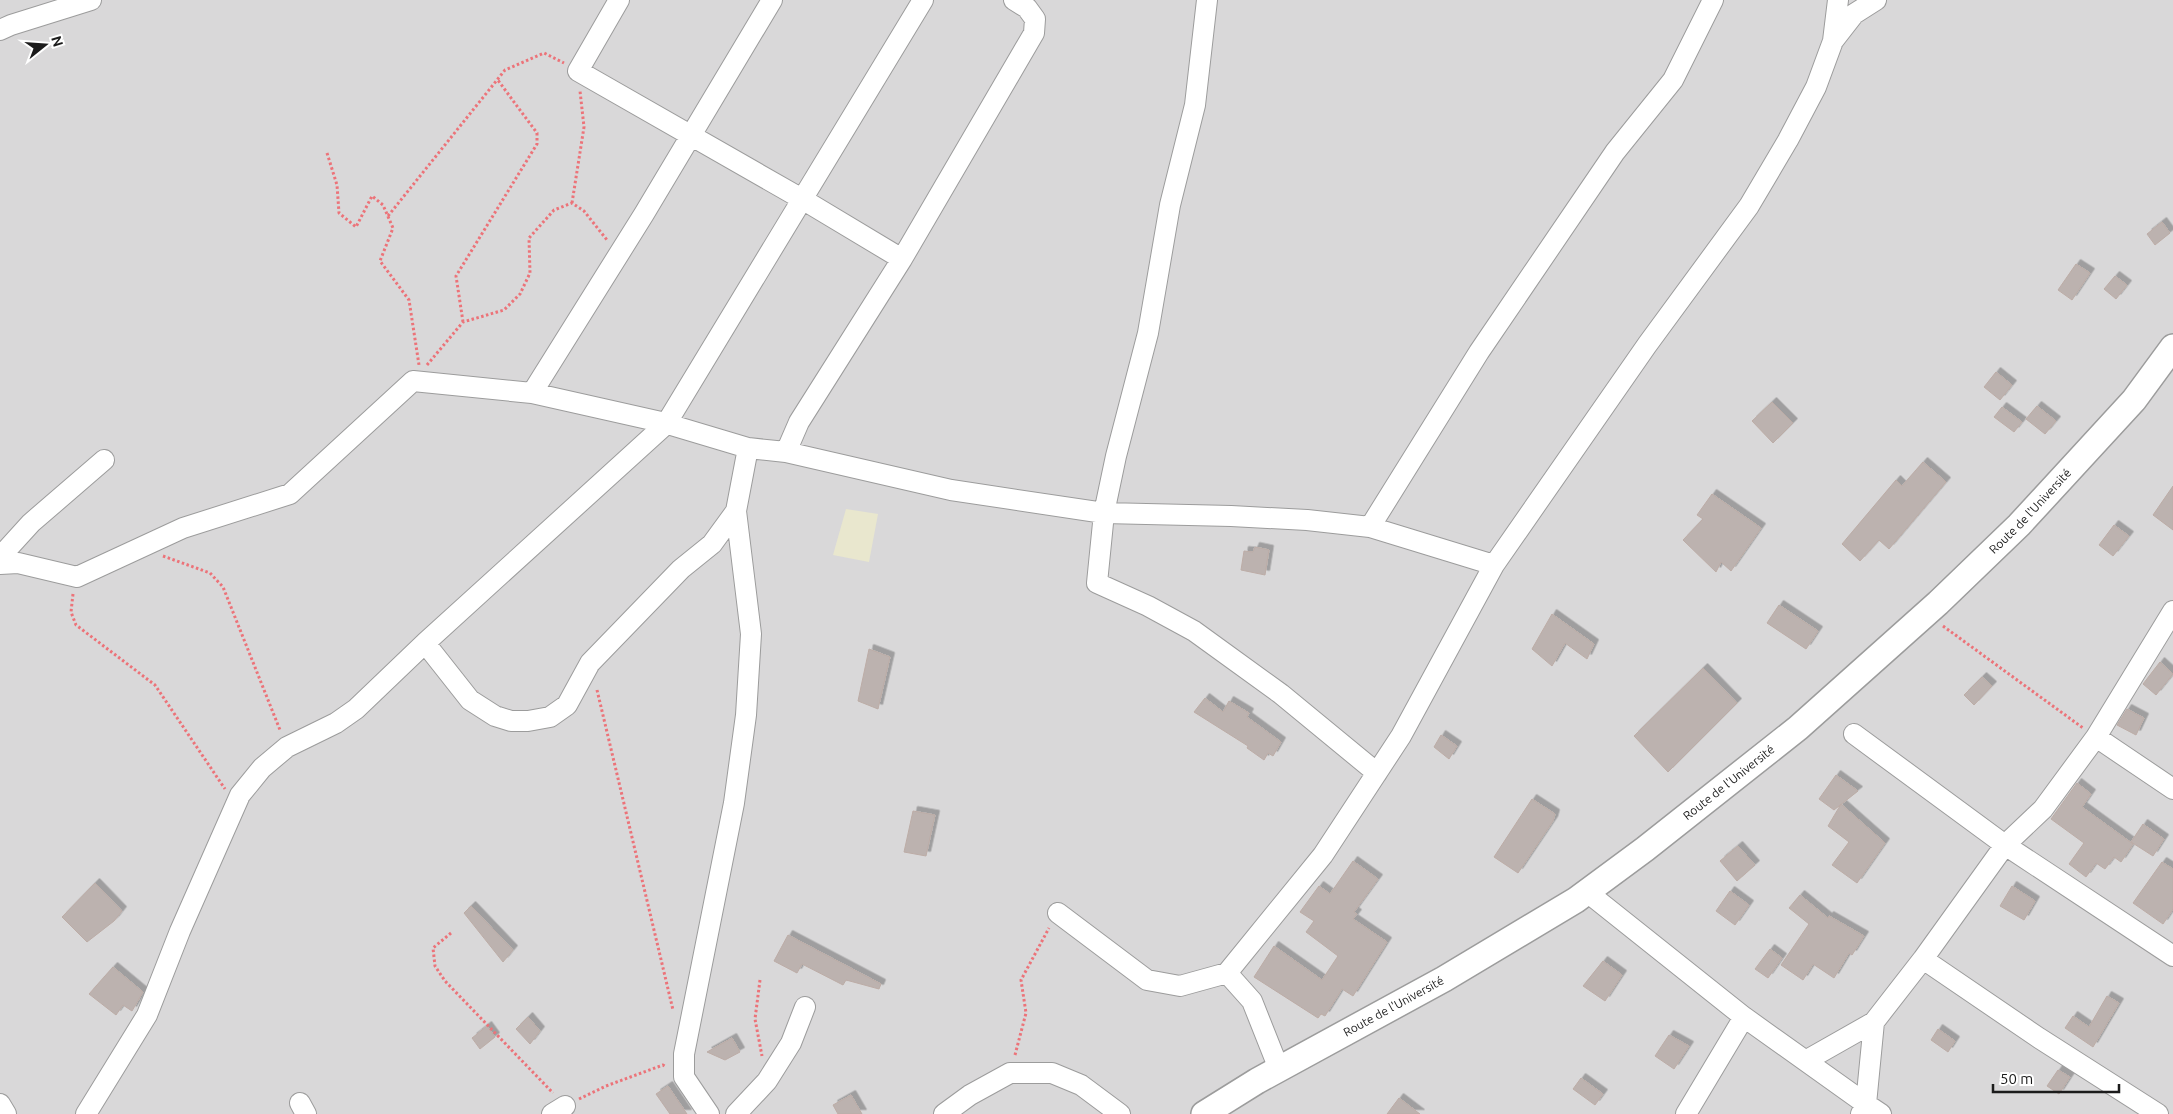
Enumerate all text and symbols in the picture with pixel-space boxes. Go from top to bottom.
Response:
north arrow [20,20,70,70]
text: N [48,34,67,49]
street label: Route de l'Université [1986,466,2073,556]
street label: Route de l'Université [1680,742,1777,822]
street label: Route de l'Université [1341,973,1446,1039]
scale bar [1993,1062,2119,1094]
text: 50 m [2000,1070,2033,1087]

